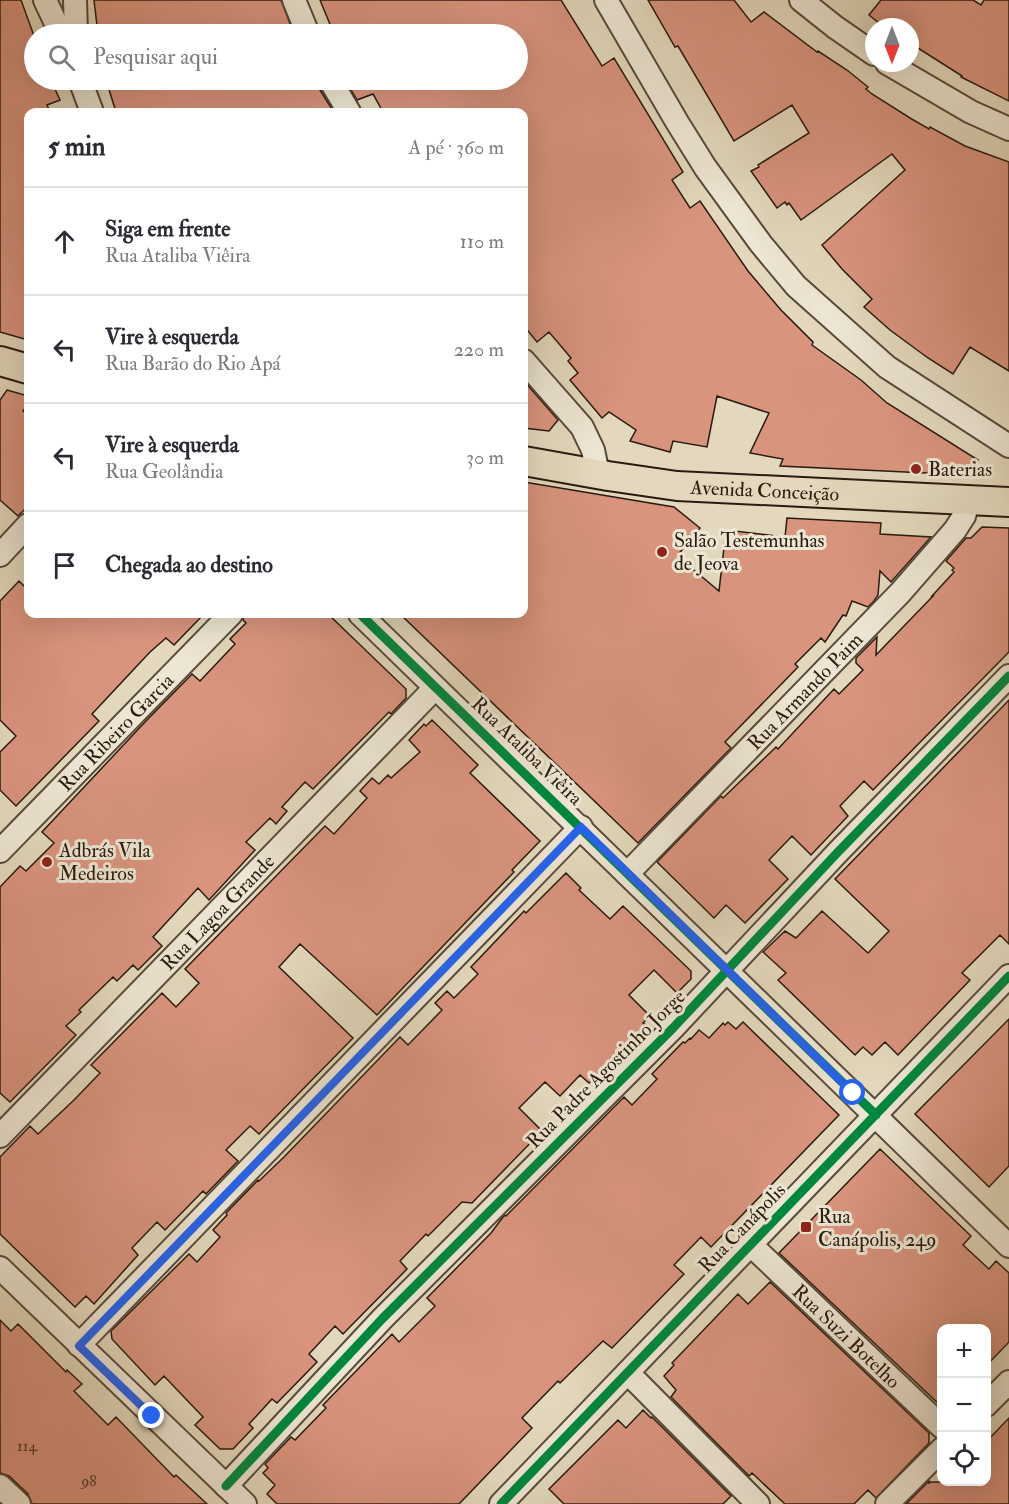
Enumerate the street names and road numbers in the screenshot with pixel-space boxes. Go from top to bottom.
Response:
street label: Avenida Conceição [689,474,840,506]
street label: Rua Armando Paim [742,626,868,755]
street label: Rua Ribeiro Garcia [53,667,180,796]
street label: Rua Ataliba Viêira [466,691,589,811]
street label: Rua Lagoa Grande [155,849,279,976]
street label: Rua Padre Agostinho Jorge [521,984,691,1154]
street label: Rua Canápolis [693,1178,792,1279]
street label: Rua Suzi Botelho [787,1279,906,1394]

